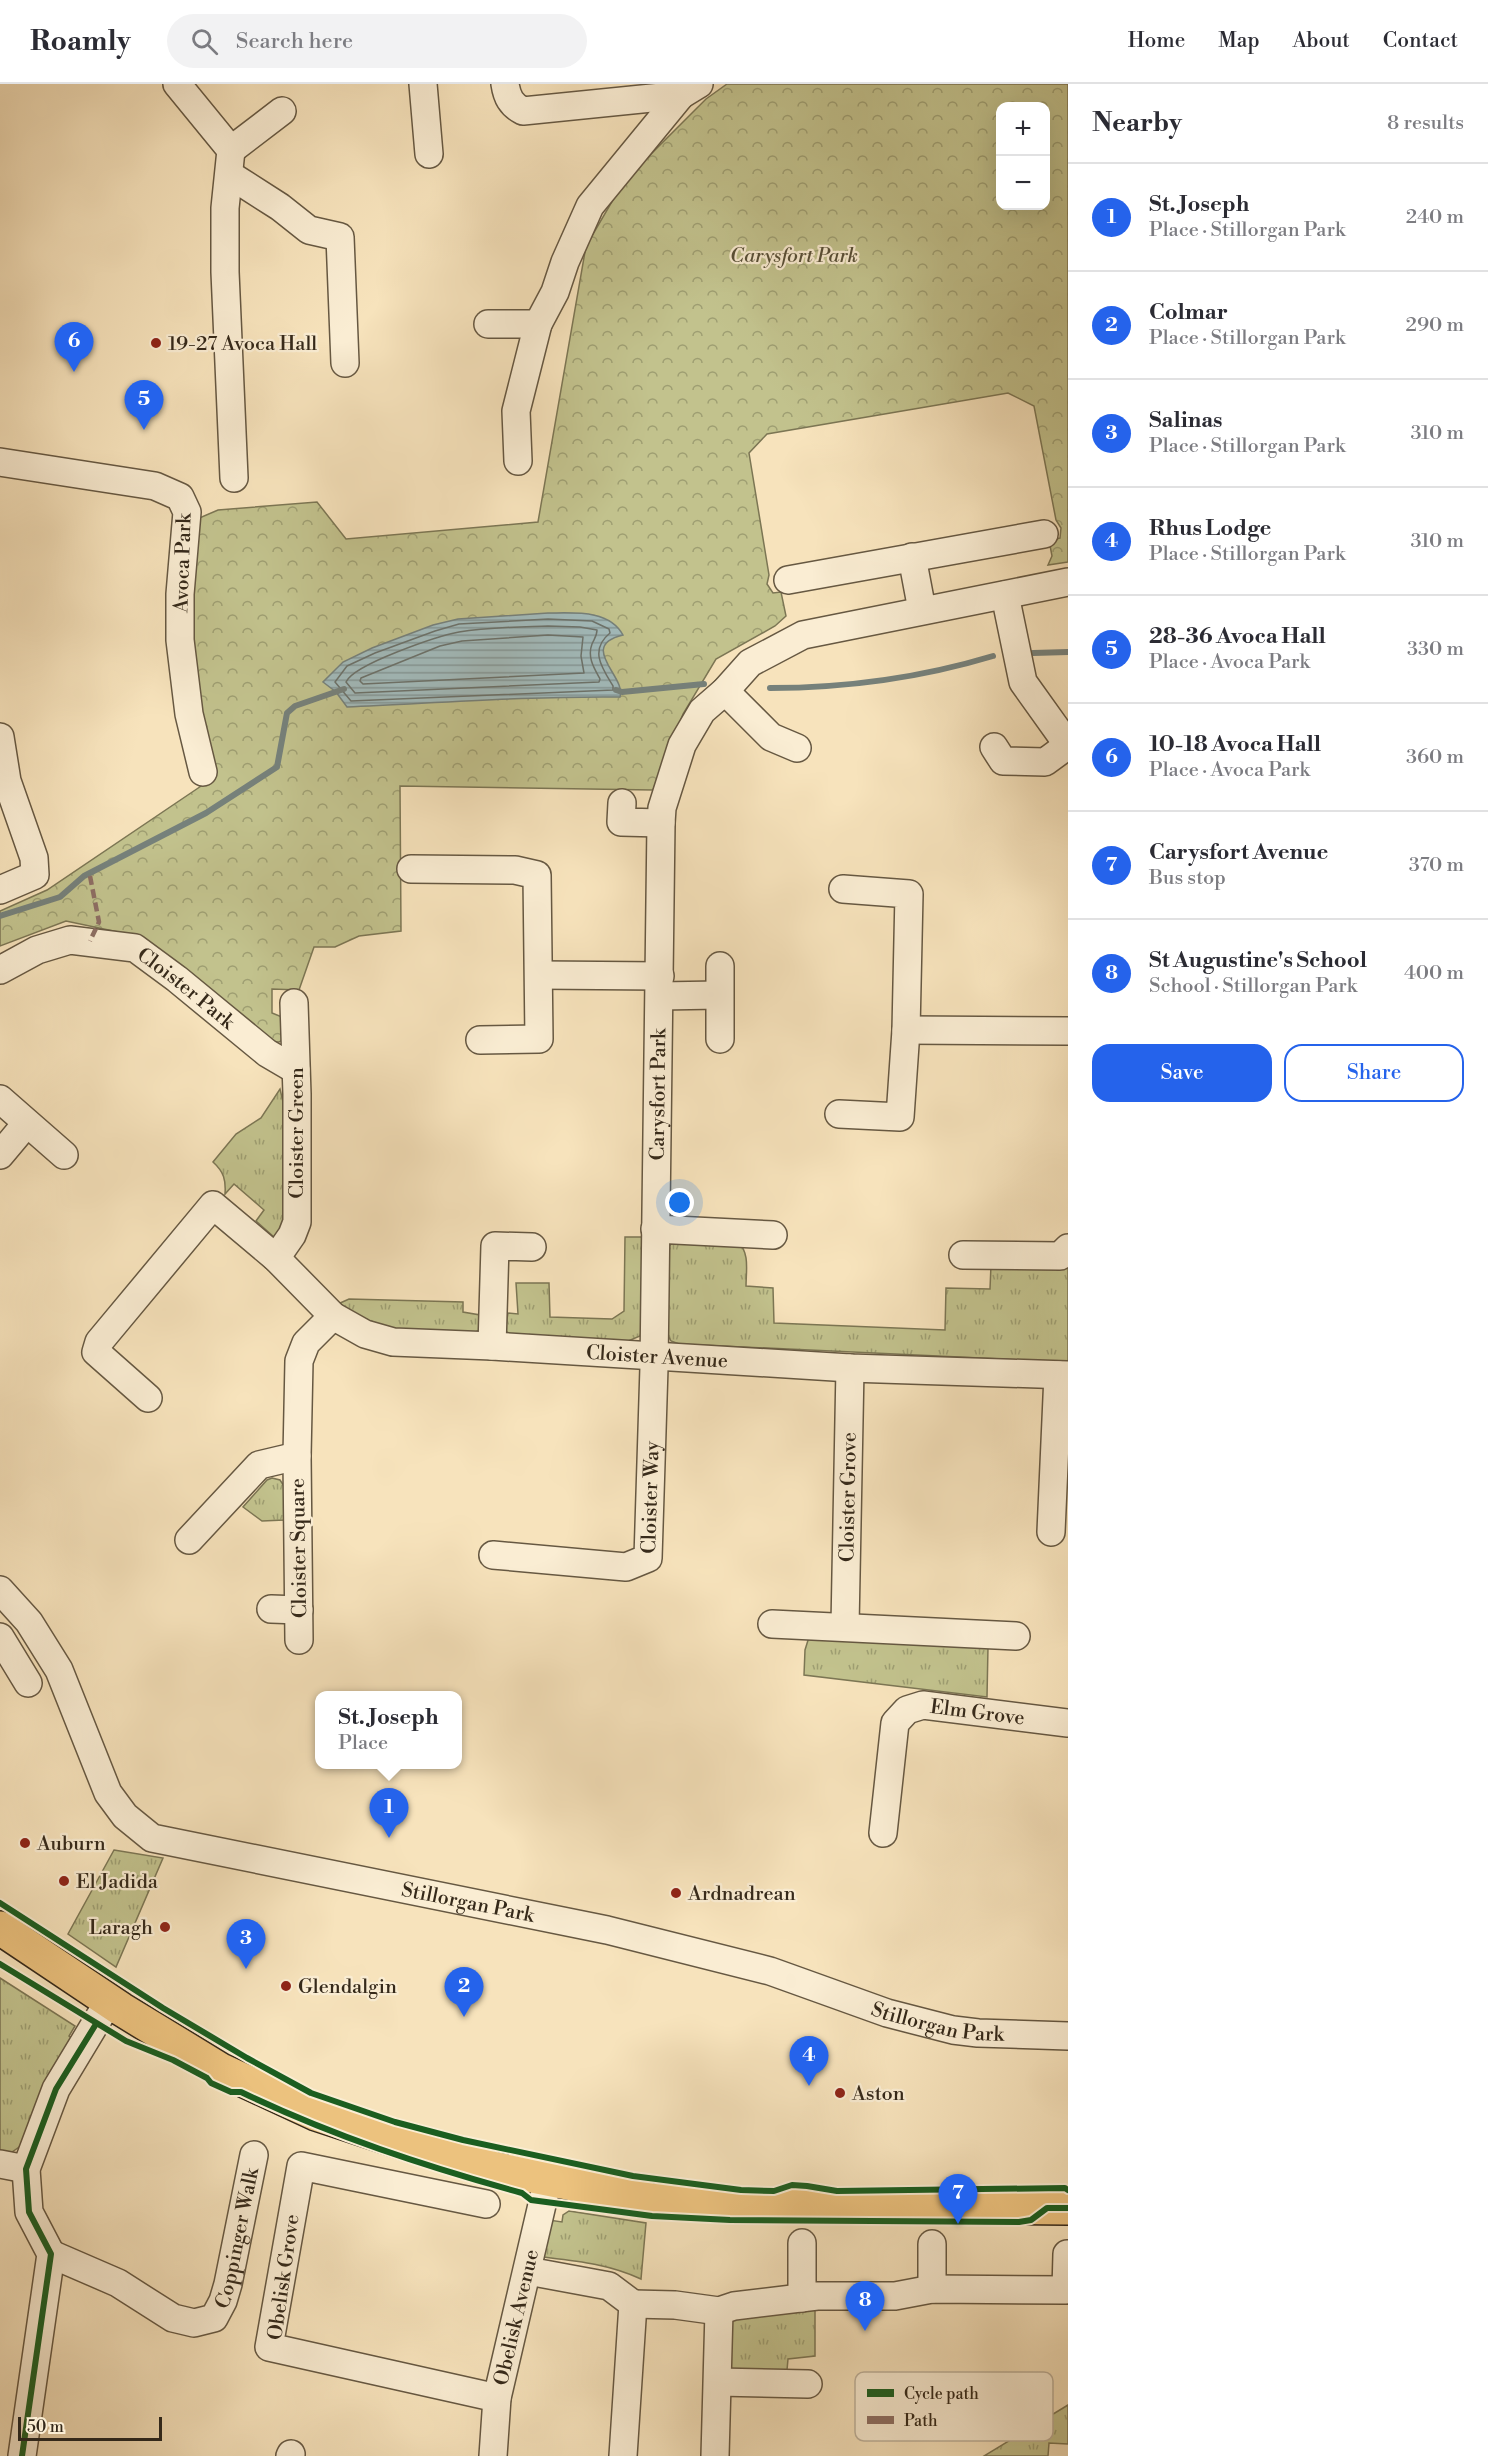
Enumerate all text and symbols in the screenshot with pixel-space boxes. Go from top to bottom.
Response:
search box [167,14,587,68]
text: Roamly [30,24,131,59]
icon: search [188,25,221,58]
text: Search here [236,28,353,55]
text: Home [1128,28,1185,54]
text: Map [1218,28,1260,54]
text: About [1293,28,1350,54]
text: Contact [1383,28,1458,54]
map controls [996,102,1050,210]
button: + [996,102,1050,156]
text: Nearby [1092,107,1182,139]
text: 8 results [1387,111,1464,136]
button: − [996,156,1050,210]
text: St. Joseph [1149,191,1249,218]
text: 1 [1107,205,1116,230]
text: 240 m [1406,205,1464,230]
text: Place · Stillorgan Park [1149,218,1345,243]
park label: Carysfort Park [730,244,858,269]
text: Colmar [1149,299,1228,326]
text: 2 [1105,313,1118,338]
text: 290 m [1406,313,1464,338]
pin: 6 [54,322,94,372]
text: Place · Stillorgan Park [1149,326,1345,351]
place label: 19-27 Avoca Hall [168,332,317,357]
marker: 19-27 Avoca Hall [149,336,163,350]
pin: 5 [124,380,164,430]
text: Salinas [1149,407,1223,434]
text: 3 [1105,421,1118,446]
text: 310 m [1411,421,1464,446]
text: Place · Stillorgan Park [1149,434,1345,459]
street label: Avoca Park [169,511,198,614]
text: Rhus Lodge [1149,515,1271,542]
text: 4 [1105,529,1118,554]
text: 310 m [1411,529,1464,554]
text: Place · Stillorgan Park [1149,542,1345,567]
text: 28-36 Avoca Hall [1149,623,1326,650]
text: 5 [1105,637,1118,662]
text: 330 m [1407,637,1464,662]
text: Place · Avoca Park [1149,650,1310,675]
text: 10-18 Avoca Hall [1149,731,1321,758]
text: 6 [1105,745,1118,770]
text: 360 m [1406,745,1464,770]
text: Place · Avoca Park [1149,758,1310,783]
text: Carysfort Avenue [1149,839,1328,866]
text: 7 [1106,853,1117,878]
text: 370 m [1409,853,1464,878]
text: Bus stop [1149,866,1226,891]
street label: Cloister Park [132,943,241,1036]
text: St Augustine's School [1149,947,1367,974]
text: 8 [1105,961,1118,986]
text: 400 m [1404,961,1464,986]
text: School · Stillorgan Park [1149,974,1357,999]
street label: Carysfort Park [646,1027,672,1161]
button: Save [1092,1044,1272,1102]
button: Share [1284,1044,1464,1102]
street label: Cloister Green [285,1067,310,1199]
your location [665,1188,694,1217]
street label: Cloister Avenue [585,1341,729,1374]
street label: Cloister Grove [835,1432,863,1562]
street label: Cloister Way [637,1440,666,1554]
street label: Cloister Square [286,1478,313,1618]
popup [315,1691,462,1769]
street label: Elm Grove [929,1695,1026,1732]
text: St. Joseph [338,1704,439,1731]
text: Place [338,1731,388,1756]
pin: 1 [370,1788,408,1838]
place label: Auburn [36,1832,106,1857]
marker: Auburn [18,1836,32,1850]
place label: El Jadida [76,1870,159,1895]
marker: El Jadida [57,1874,71,1888]
street label: Stillorgan Park [399,1878,538,1929]
place label: Ardnadrean [687,1882,796,1907]
marker: Ardnadrean [669,1886,683,1900]
place label: Laragh [89,1916,153,1941]
marker: Laragh [158,1920,172,1934]
pin: 3 [226,1920,266,1969]
pin: 2 [444,1968,484,2017]
place label: Glendalgin [298,1975,397,2000]
marker: Glendalgin [279,1979,293,1993]
street label: Stillorgan Park [868,1997,1006,2048]
pin: 4 [790,2036,828,2086]
place label: Aston [851,2082,905,2107]
marker: Aston [833,2086,847,2100]
street label: Coppinger Walk [210,2164,265,2314]
pin: 7 [938,2174,978,2224]
street label: Obelisk Grove [263,2213,306,2342]
street label: Obelisk Avenue [489,2247,545,2388]
pin: 8 [846,2282,884,2331]
legend [855,2372,1053,2441]
text: Cycle path [904,2384,979,2404]
text: Path [904,2411,938,2431]
scale bar [18,2414,162,2442]
text: 50 m [27,2417,64,2437]

